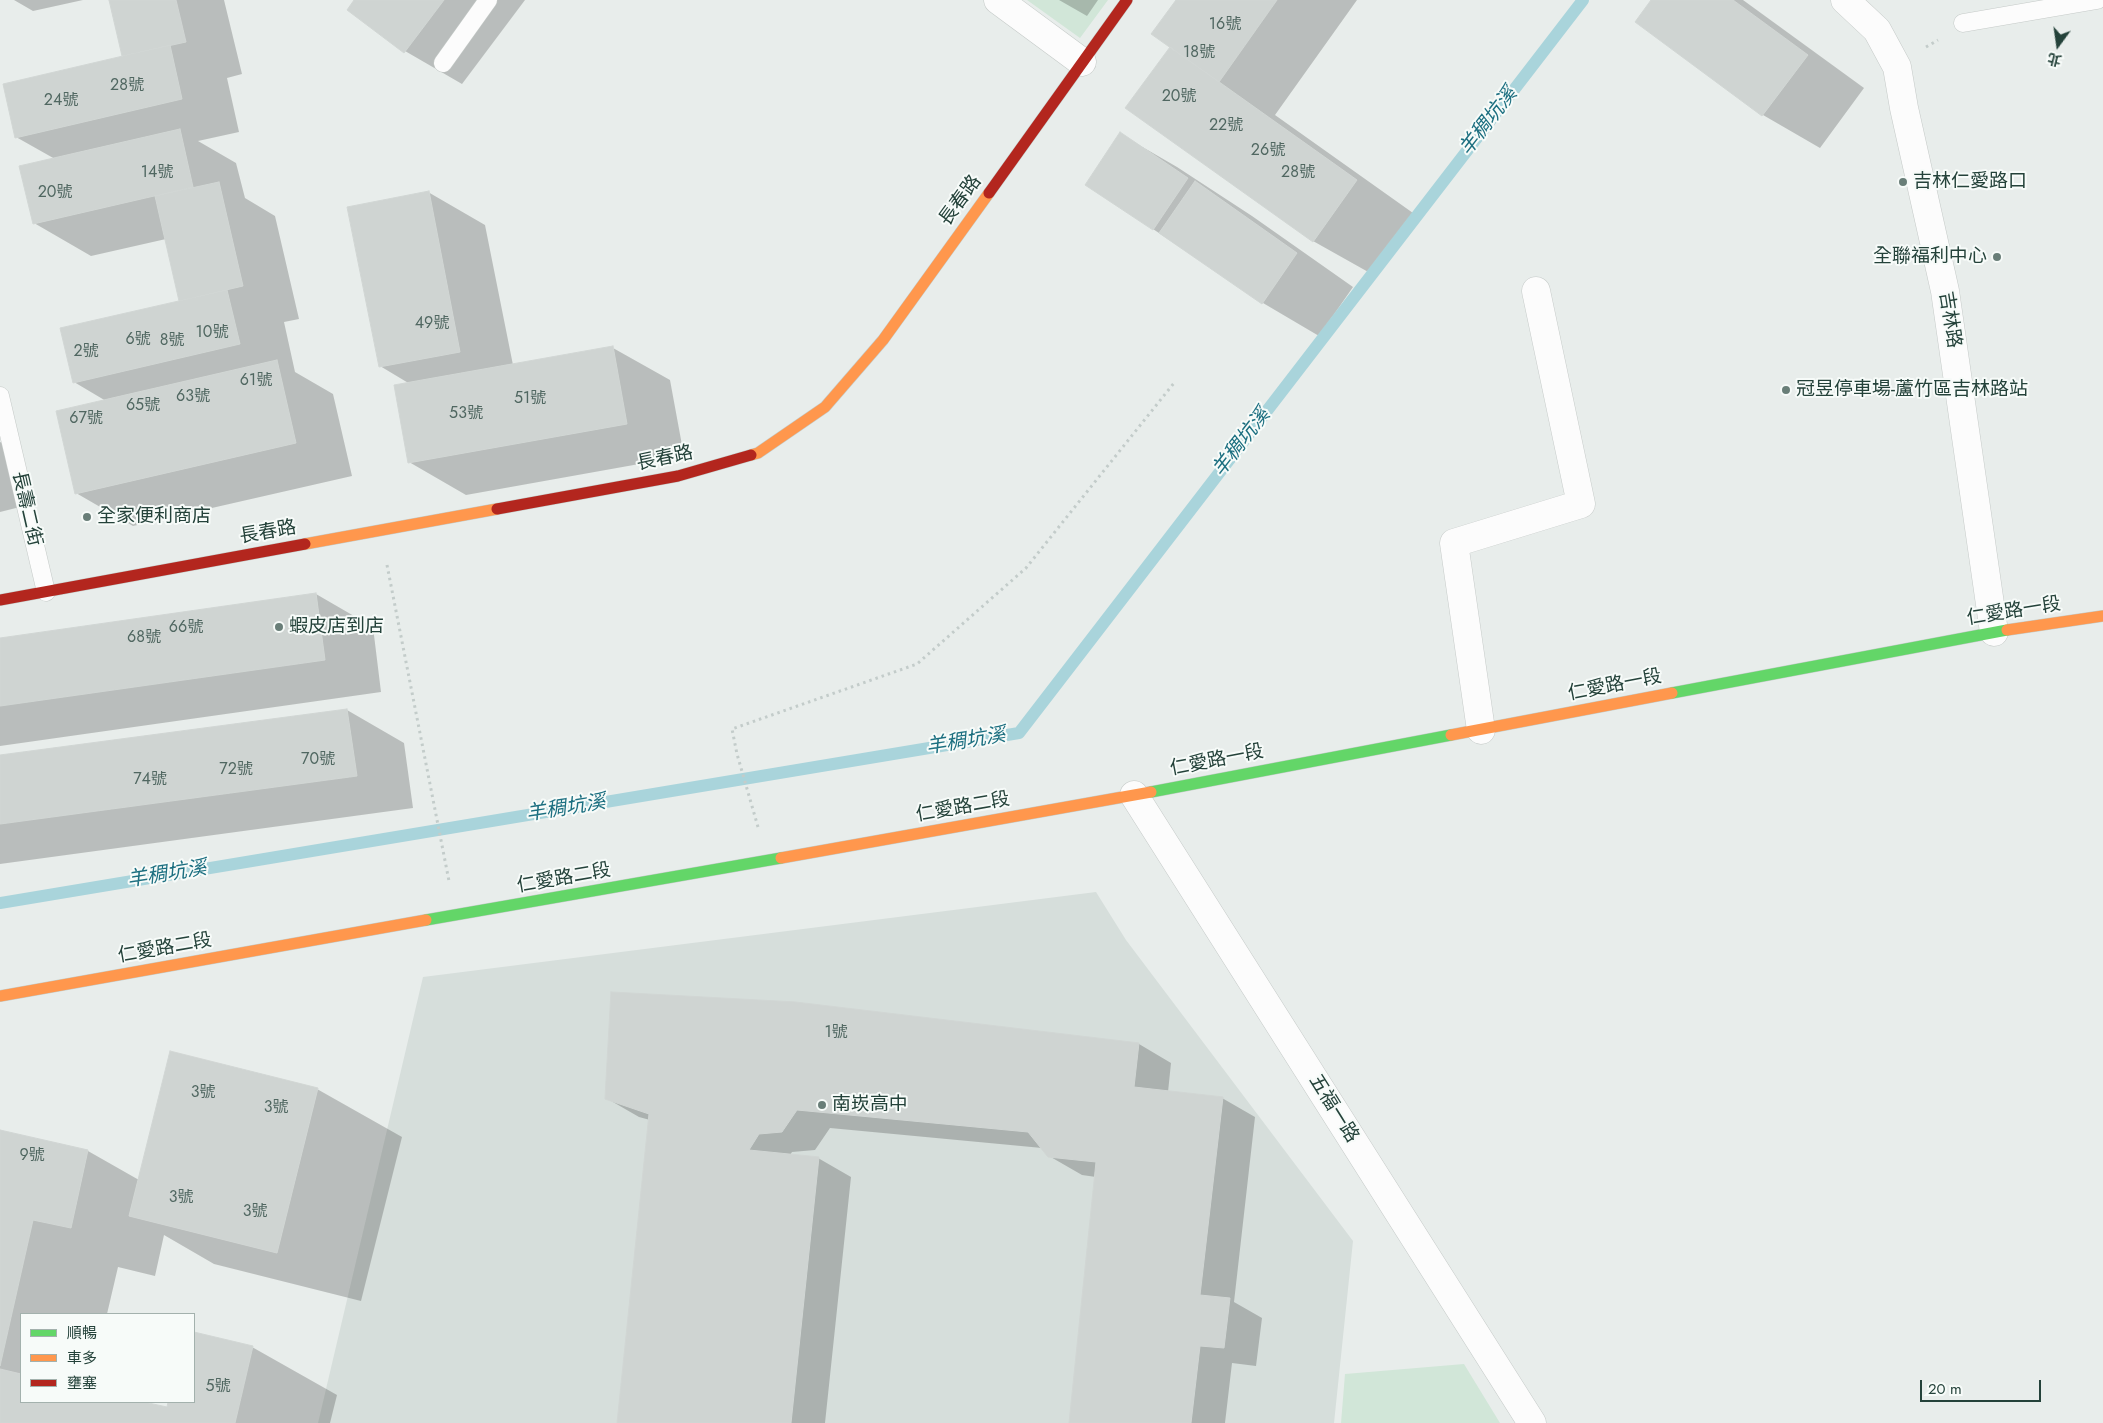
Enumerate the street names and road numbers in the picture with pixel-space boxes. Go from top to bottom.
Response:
street label: 長春路 [935,171,987,231]
street label: 吉林路 [1933,290,1965,350]
street label: 長春路 [635,442,695,476]
street label: 長壽二街 [6,469,46,549]
street label: 長春路 [238,517,298,549]
street label: 仁愛路一段 [1965,593,2063,631]
street label: 仁愛路一段 [1566,666,1664,706]
street label: 仁愛路一段 [1168,741,1266,781]
street label: 仁愛路二段 [914,789,1012,827]
street label: 仁愛路二段 [515,860,613,898]
street label: 仁愛路二段 [116,930,214,968]
street label: 五福一路 [1303,1071,1363,1147]

